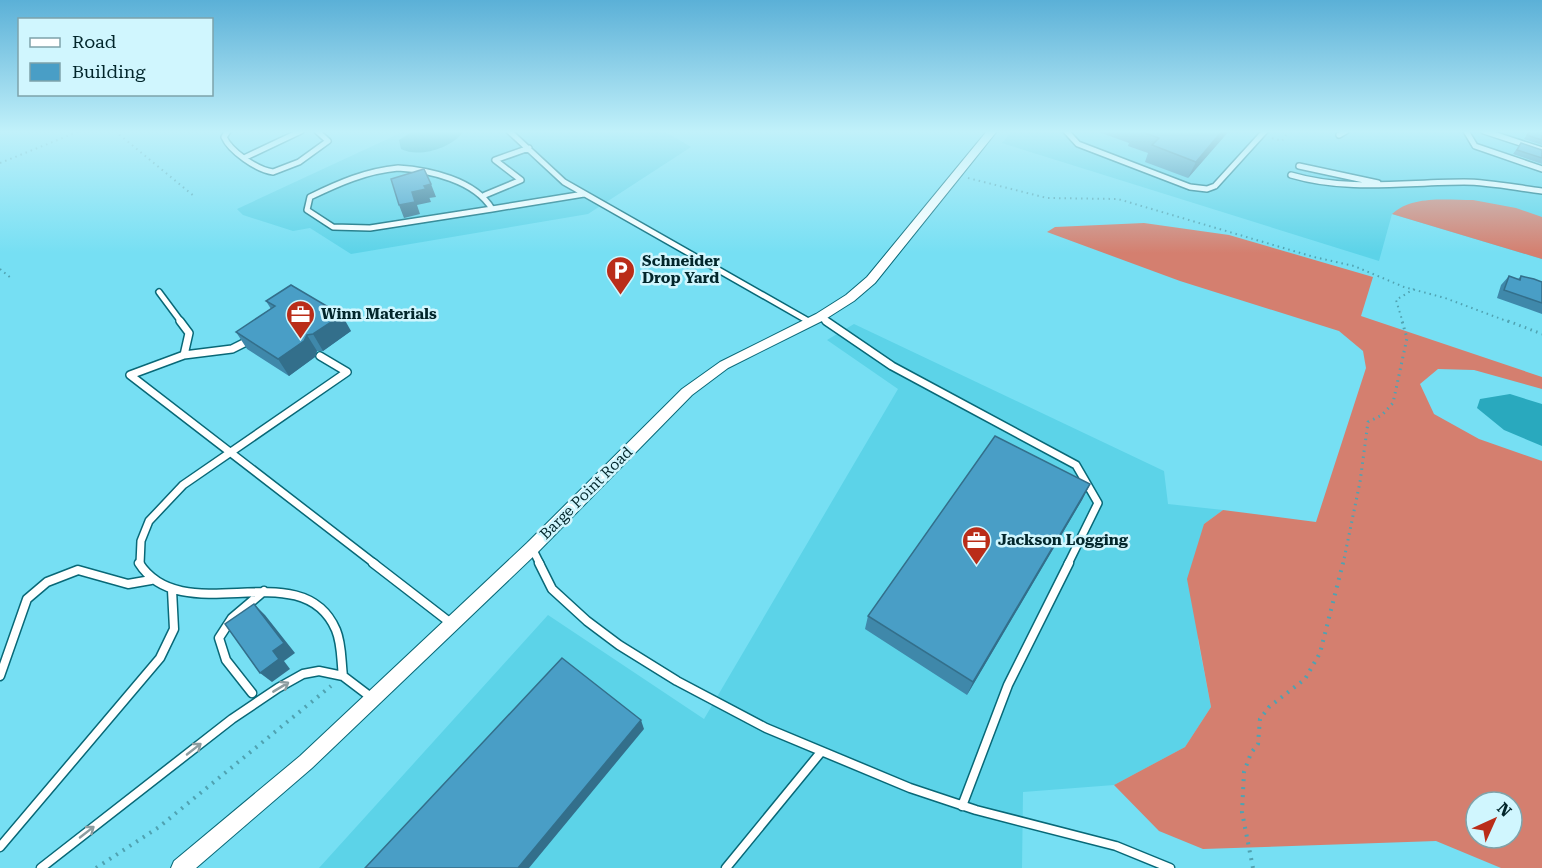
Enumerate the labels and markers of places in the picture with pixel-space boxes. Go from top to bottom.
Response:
place label: Schneider Drop Yard [642,252,720,287]
parking icon: Schneider Drop Yard [605,254,637,296]
office icon: Winn Materials [284,298,316,340]
place label: Winn Materials [321,305,437,323]
office icon: Jackson Logging [961,524,993,566]
place label: Jackson Logging [998,531,1129,549]

